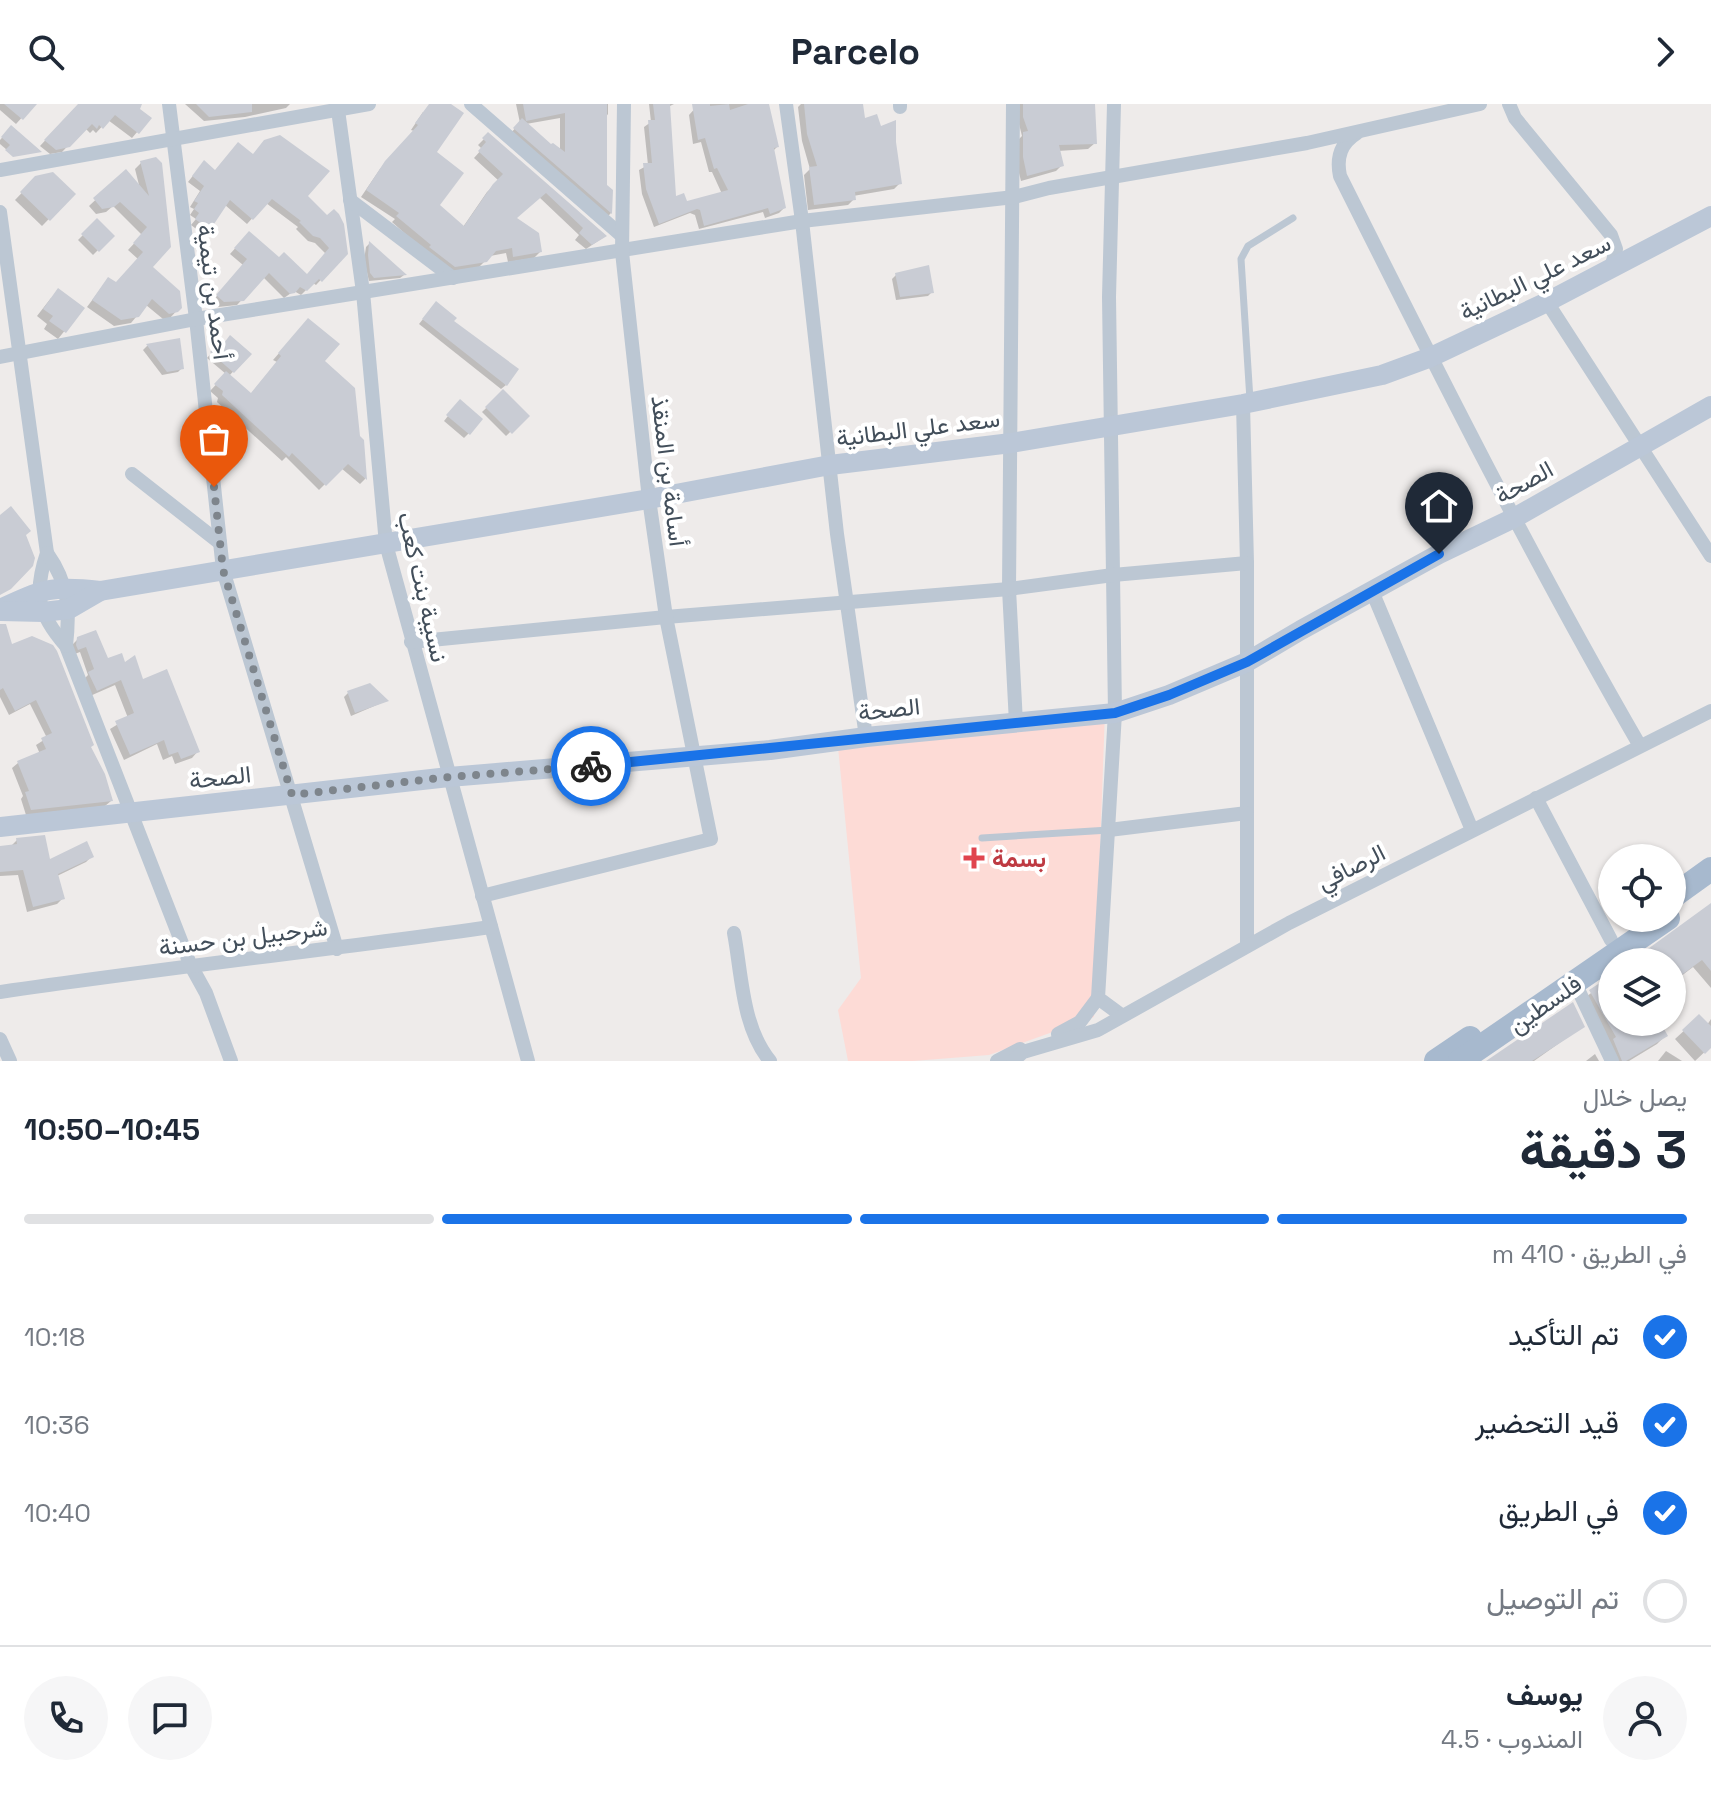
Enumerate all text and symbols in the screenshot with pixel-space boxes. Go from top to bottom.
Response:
text: Parcelo [791,29,920,75]
icon: search [24,30,68,74]
icon: forward [1643,30,1687,74]
street label: أحمد بن تيمية [190,223,238,362]
street label: سعد علي البطانية [1454,227,1618,331]
street label: أسامة بن المنقذ [644,394,694,549]
street label: سعد علي البطانية [834,403,1002,457]
pin [180,405,248,487]
icon: bag [192,417,236,461]
street label: الصحة [1489,453,1559,511]
pin [1405,472,1473,554]
icon: home [1417,484,1461,528]
street label: نسيبة بنت كعب [391,509,455,665]
street label: الصحة [857,690,921,728]
courier [551,726,631,806]
icon: bike [569,744,613,788]
street label: الصحة [188,758,252,796]
street label: الرصافي [1312,837,1392,901]
place label: بسمة [992,843,1046,874]
map controls [1598,844,1686,1036]
button: locate [1598,844,1686,932]
marker: بسمة [963,847,985,869]
street label: شرحبيل بن حسنة [157,911,329,963]
button: layers [1598,948,1686,1036]
street label: فلسطين [1503,968,1587,1040]
text: يصل خلال [1583,1080,1687,1114]
text: 10:45–10:50 [24,1110,200,1149]
text: 3 دقيقة [1520,1117,1687,1183]
text: في الطريق · 410 m [1492,1237,1687,1271]
text: تم التأكيد [1508,1315,1619,1354]
icon: check [1643,1315,1687,1359]
text: 10:18 [24,1320,85,1354]
text: قيد التحضير [1475,1403,1619,1442]
icon: check [1643,1403,1687,1447]
text: 10:36 [24,1408,90,1442]
text: في الطريق [1498,1491,1619,1530]
icon: check [1643,1491,1687,1535]
text: 10:40 [24,1496,91,1530]
text: تم التوصيل [1486,1579,1619,1618]
text: يوسف [1506,1675,1583,1714]
button: phone [24,1676,108,1760]
button: chat [128,1676,212,1760]
button: person [1603,1676,1687,1760]
text: المندوب · 4.5 [1441,1722,1583,1756]

